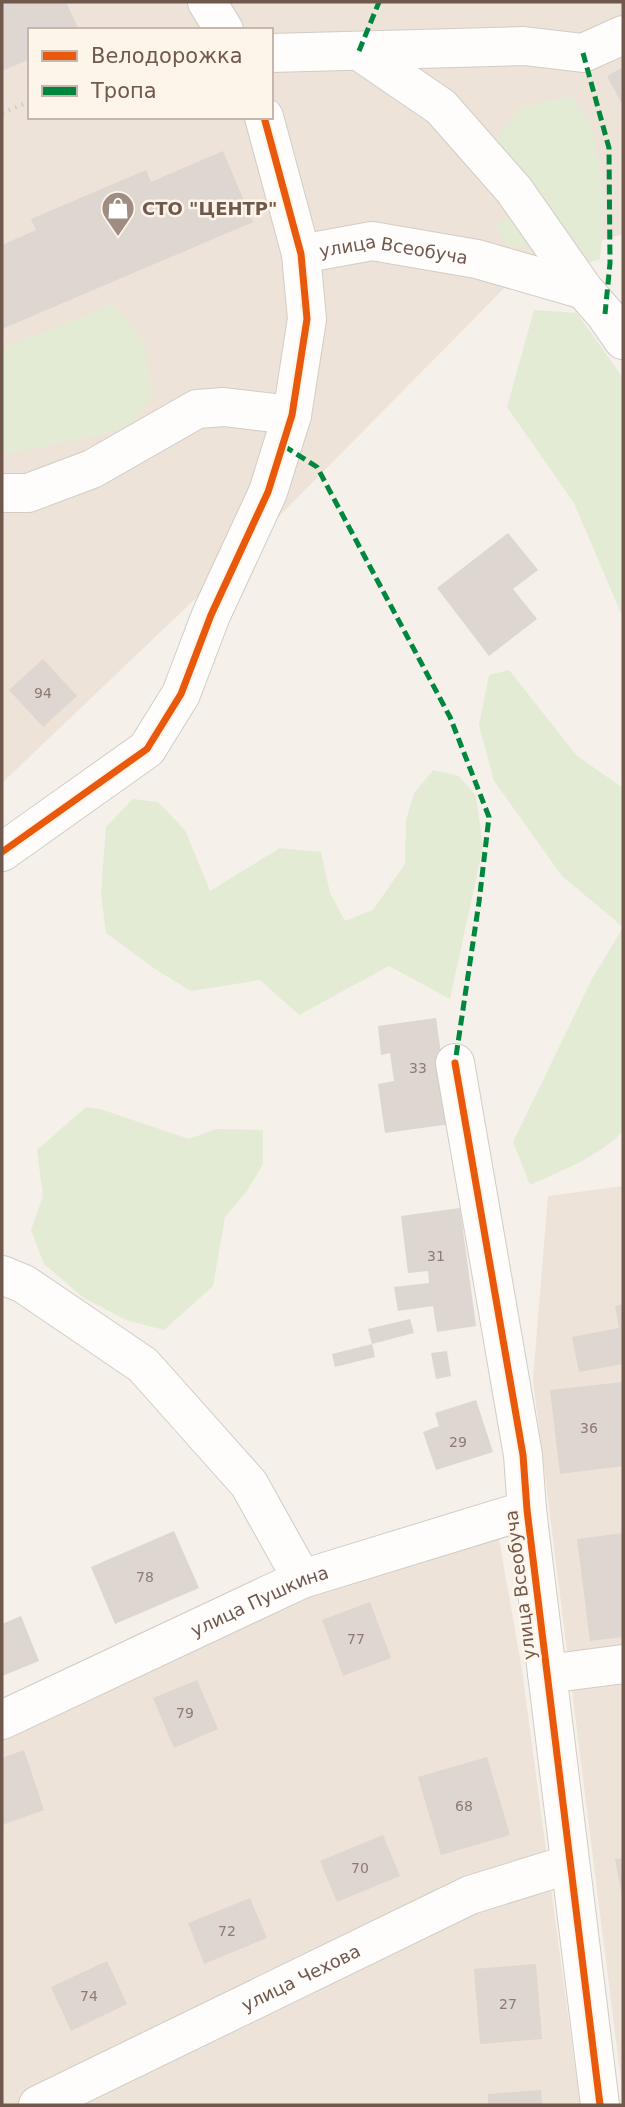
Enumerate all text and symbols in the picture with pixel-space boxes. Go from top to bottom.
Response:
legend [28,28,273,119]
text: Велодорожка [91,44,243,68]
text: Тропа [90,79,157,103]
shop icon: СТО "ЦЕНТР" [99,189,137,238]
place label: СТО "ЦЕНТР" [142,198,277,219]
street label: улица Всеобуча [317,230,470,268]
house number: 94 [34,685,52,701]
house number: 33 [409,1060,427,1076]
house number: 31 [427,1248,445,1264]
house number: 36 [580,1420,598,1436]
house number: 29 [449,1434,467,1450]
street label: улица Всеобуча [500,1509,540,1661]
street label: улица Пушкина [187,1561,331,1640]
house number: 78 [136,1569,154,1585]
house number: 77 [347,1631,365,1647]
house number: 79 [176,1705,194,1721]
house number: 68 [455,1798,473,1814]
house number: 70 [351,1860,369,1876]
house number: 72 [218,1923,236,1939]
street label: улица Чехова [238,1940,364,2015]
house number: 74 [80,1988,98,2004]
house number: 27 [499,1996,517,2012]

